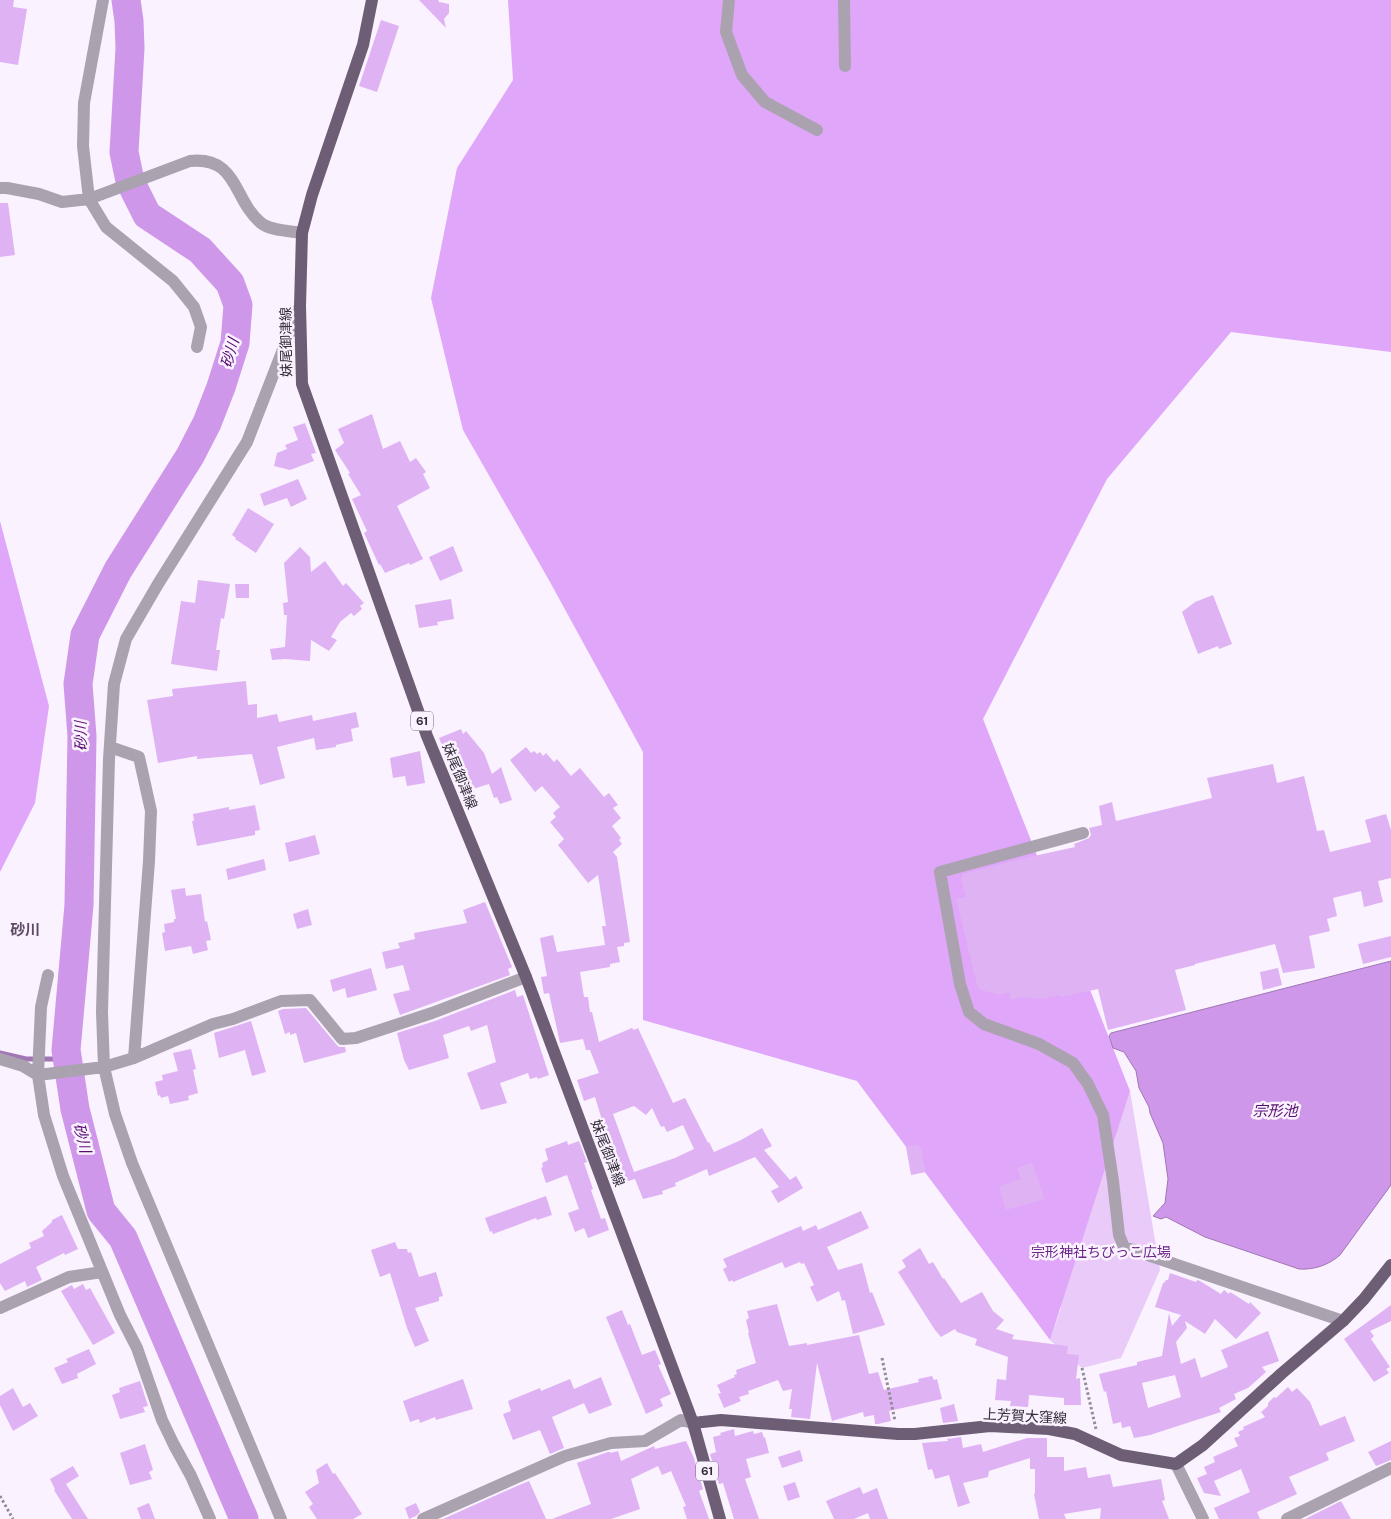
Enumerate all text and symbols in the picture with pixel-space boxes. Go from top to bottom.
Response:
street label: 妹尾御津線 [276,307,296,377]
water label: 砂川 [216,334,244,370]
road number: 61 [411,711,433,730]
water label: 砂川 [71,719,91,751]
street label: 妹尾御津線 [439,740,481,812]
district label: 砂川 [10,920,40,940]
water label: 宗形池 [1252,1101,1299,1121]
street label: 妹尾御津線 [587,1117,629,1189]
water label: 砂川 [69,1121,96,1157]
park label: 宗形神社ちびっこ広場 [1031,1243,1171,1261]
street label: 上芳賀大窪線 [983,1405,1067,1427]
road number: 61 [696,1462,718,1480]

